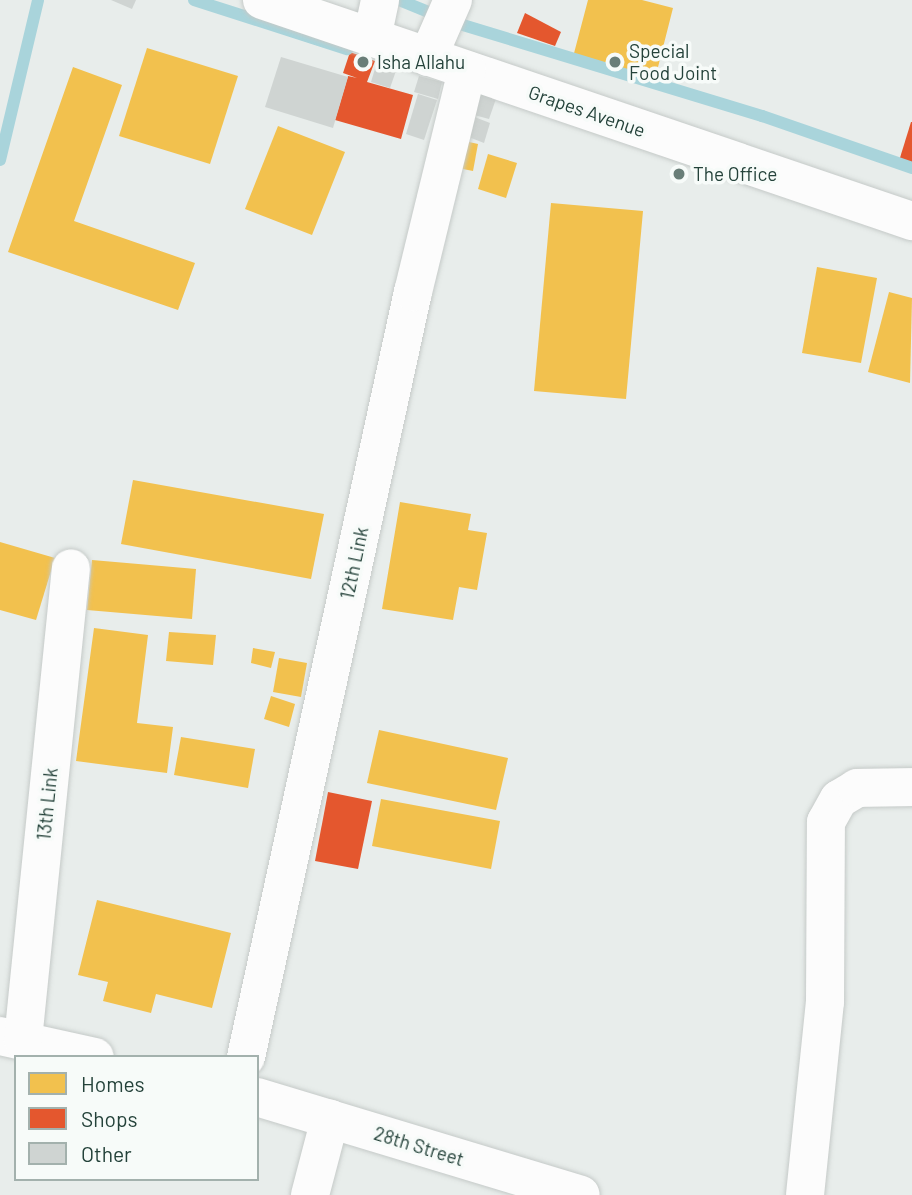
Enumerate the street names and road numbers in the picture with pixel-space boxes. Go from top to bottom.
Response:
street label: Grapes Avenue [526,80,648,142]
street label: 12th Link [335,525,373,601]
street label: 13th Link [32,767,62,841]
street label: 28th Street [371,1122,467,1170]

